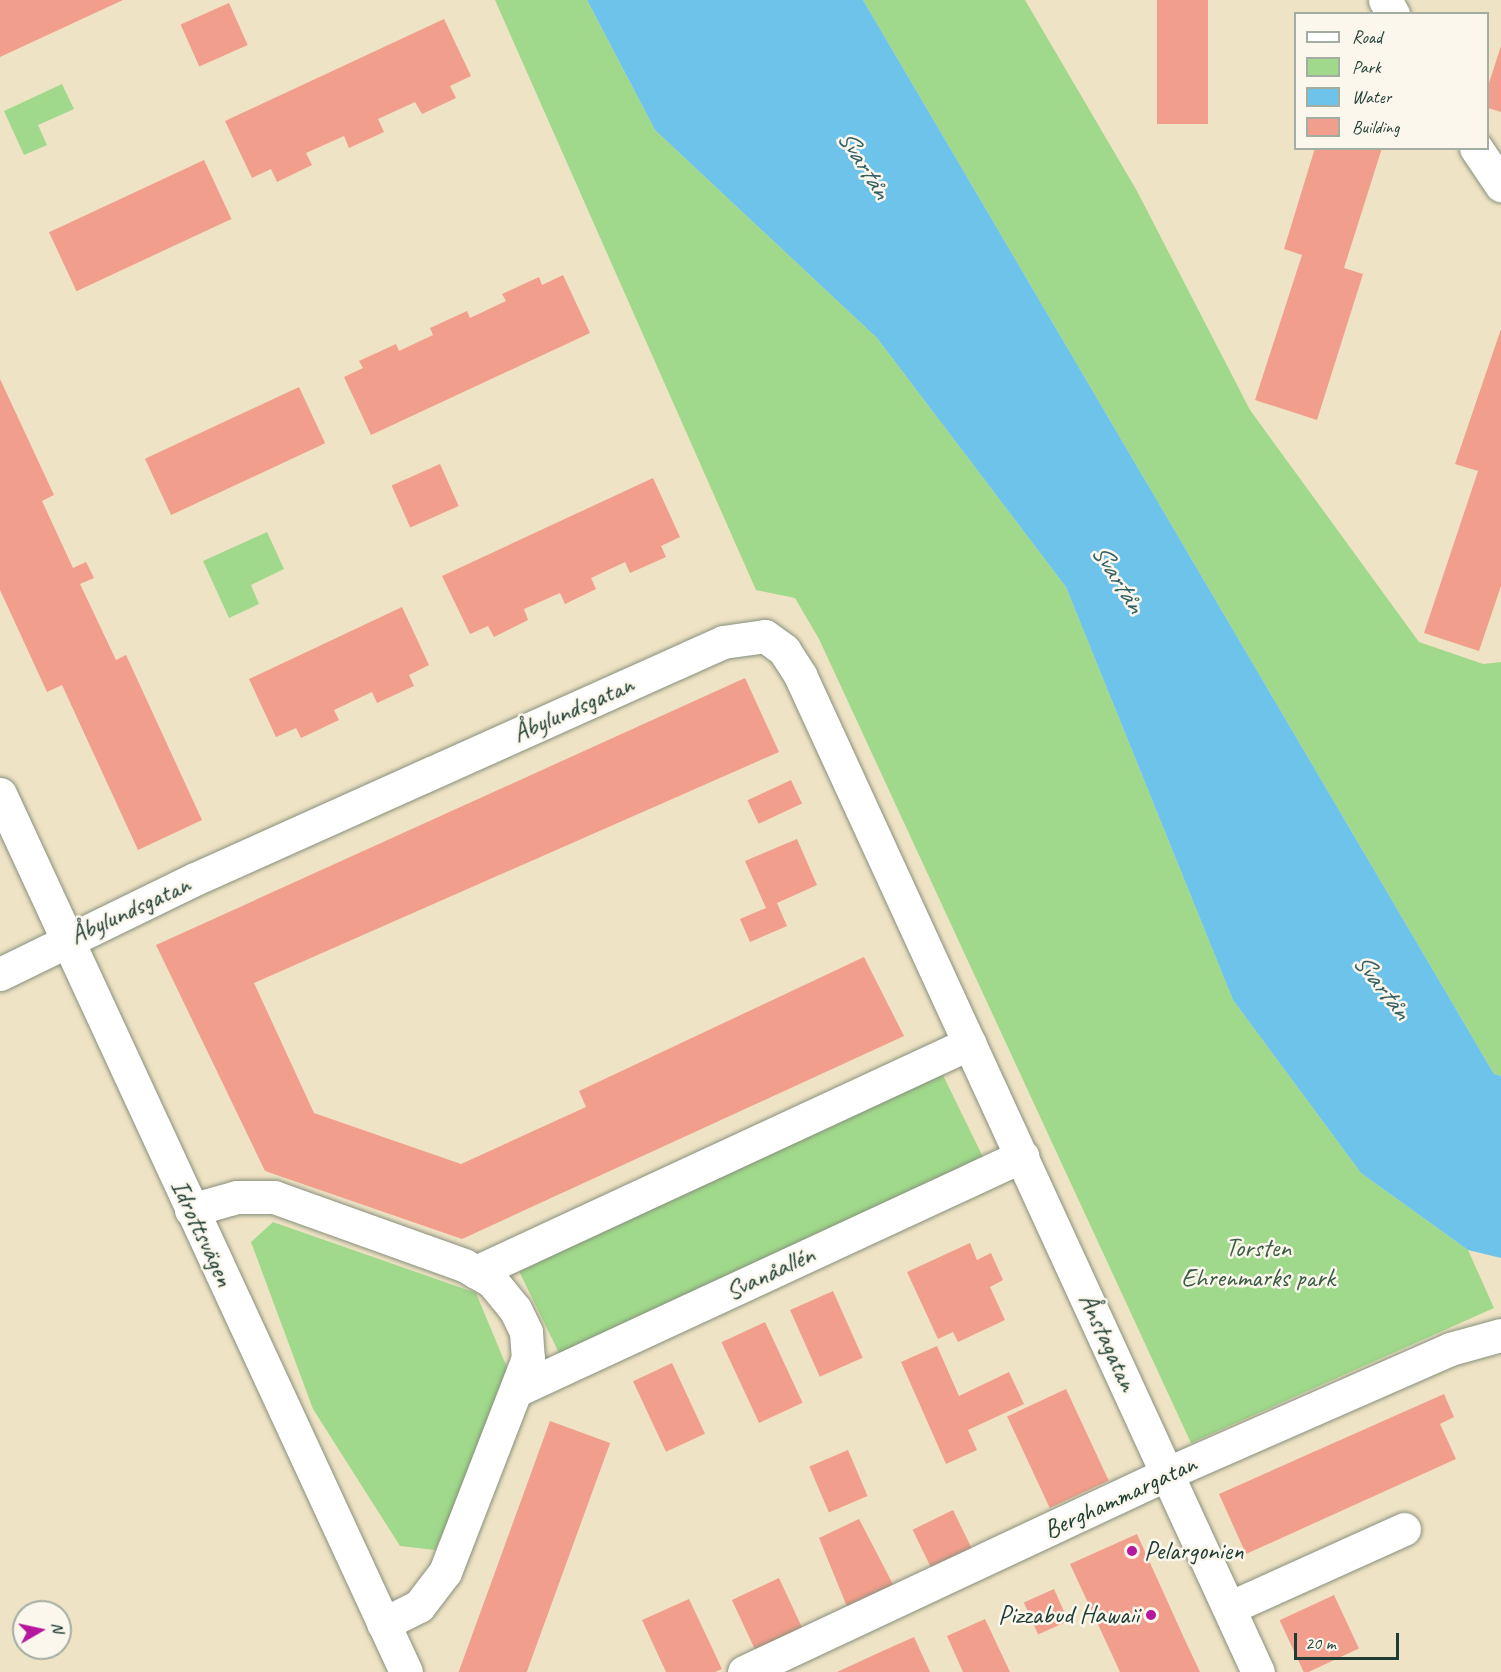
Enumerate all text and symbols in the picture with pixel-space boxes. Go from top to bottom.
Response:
legend [1294,12,1489,150]
text: Road [1352,26,1382,48]
text: Park [1352,56,1381,78]
text: Water [1352,86,1391,108]
text: Building [1352,116,1399,138]
water label: Svartån [830,124,898,204]
water label: Svartån [1084,538,1152,618]
street label: Åbylundsgatan [508,669,638,749]
street label: Åbylundsgatan [65,869,195,951]
water label: Svartån [1346,947,1418,1025]
street label: Idrottsvägen [164,1175,240,1291]
park label: Torsten Ehrenmarks park [1181,1232,1335,1294]
street label: Svanåallén [721,1239,819,1307]
street label: Ånstagatan [1072,1288,1144,1396]
street label: Berghammargatan [1039,1448,1201,1546]
place label: Pelargonien [1144,1535,1244,1567]
marker: Pelargonien [1125,1544,1139,1558]
place label: Pizzabud Hawaii [998,1599,1139,1631]
north arrow [12,1600,72,1660]
marker: Pizzabud Hawaii [1144,1608,1158,1622]
text: N [47,1621,68,1634]
scale bar [1297,1621,1402,1659]
text: 20 m [1305,1632,1336,1654]

